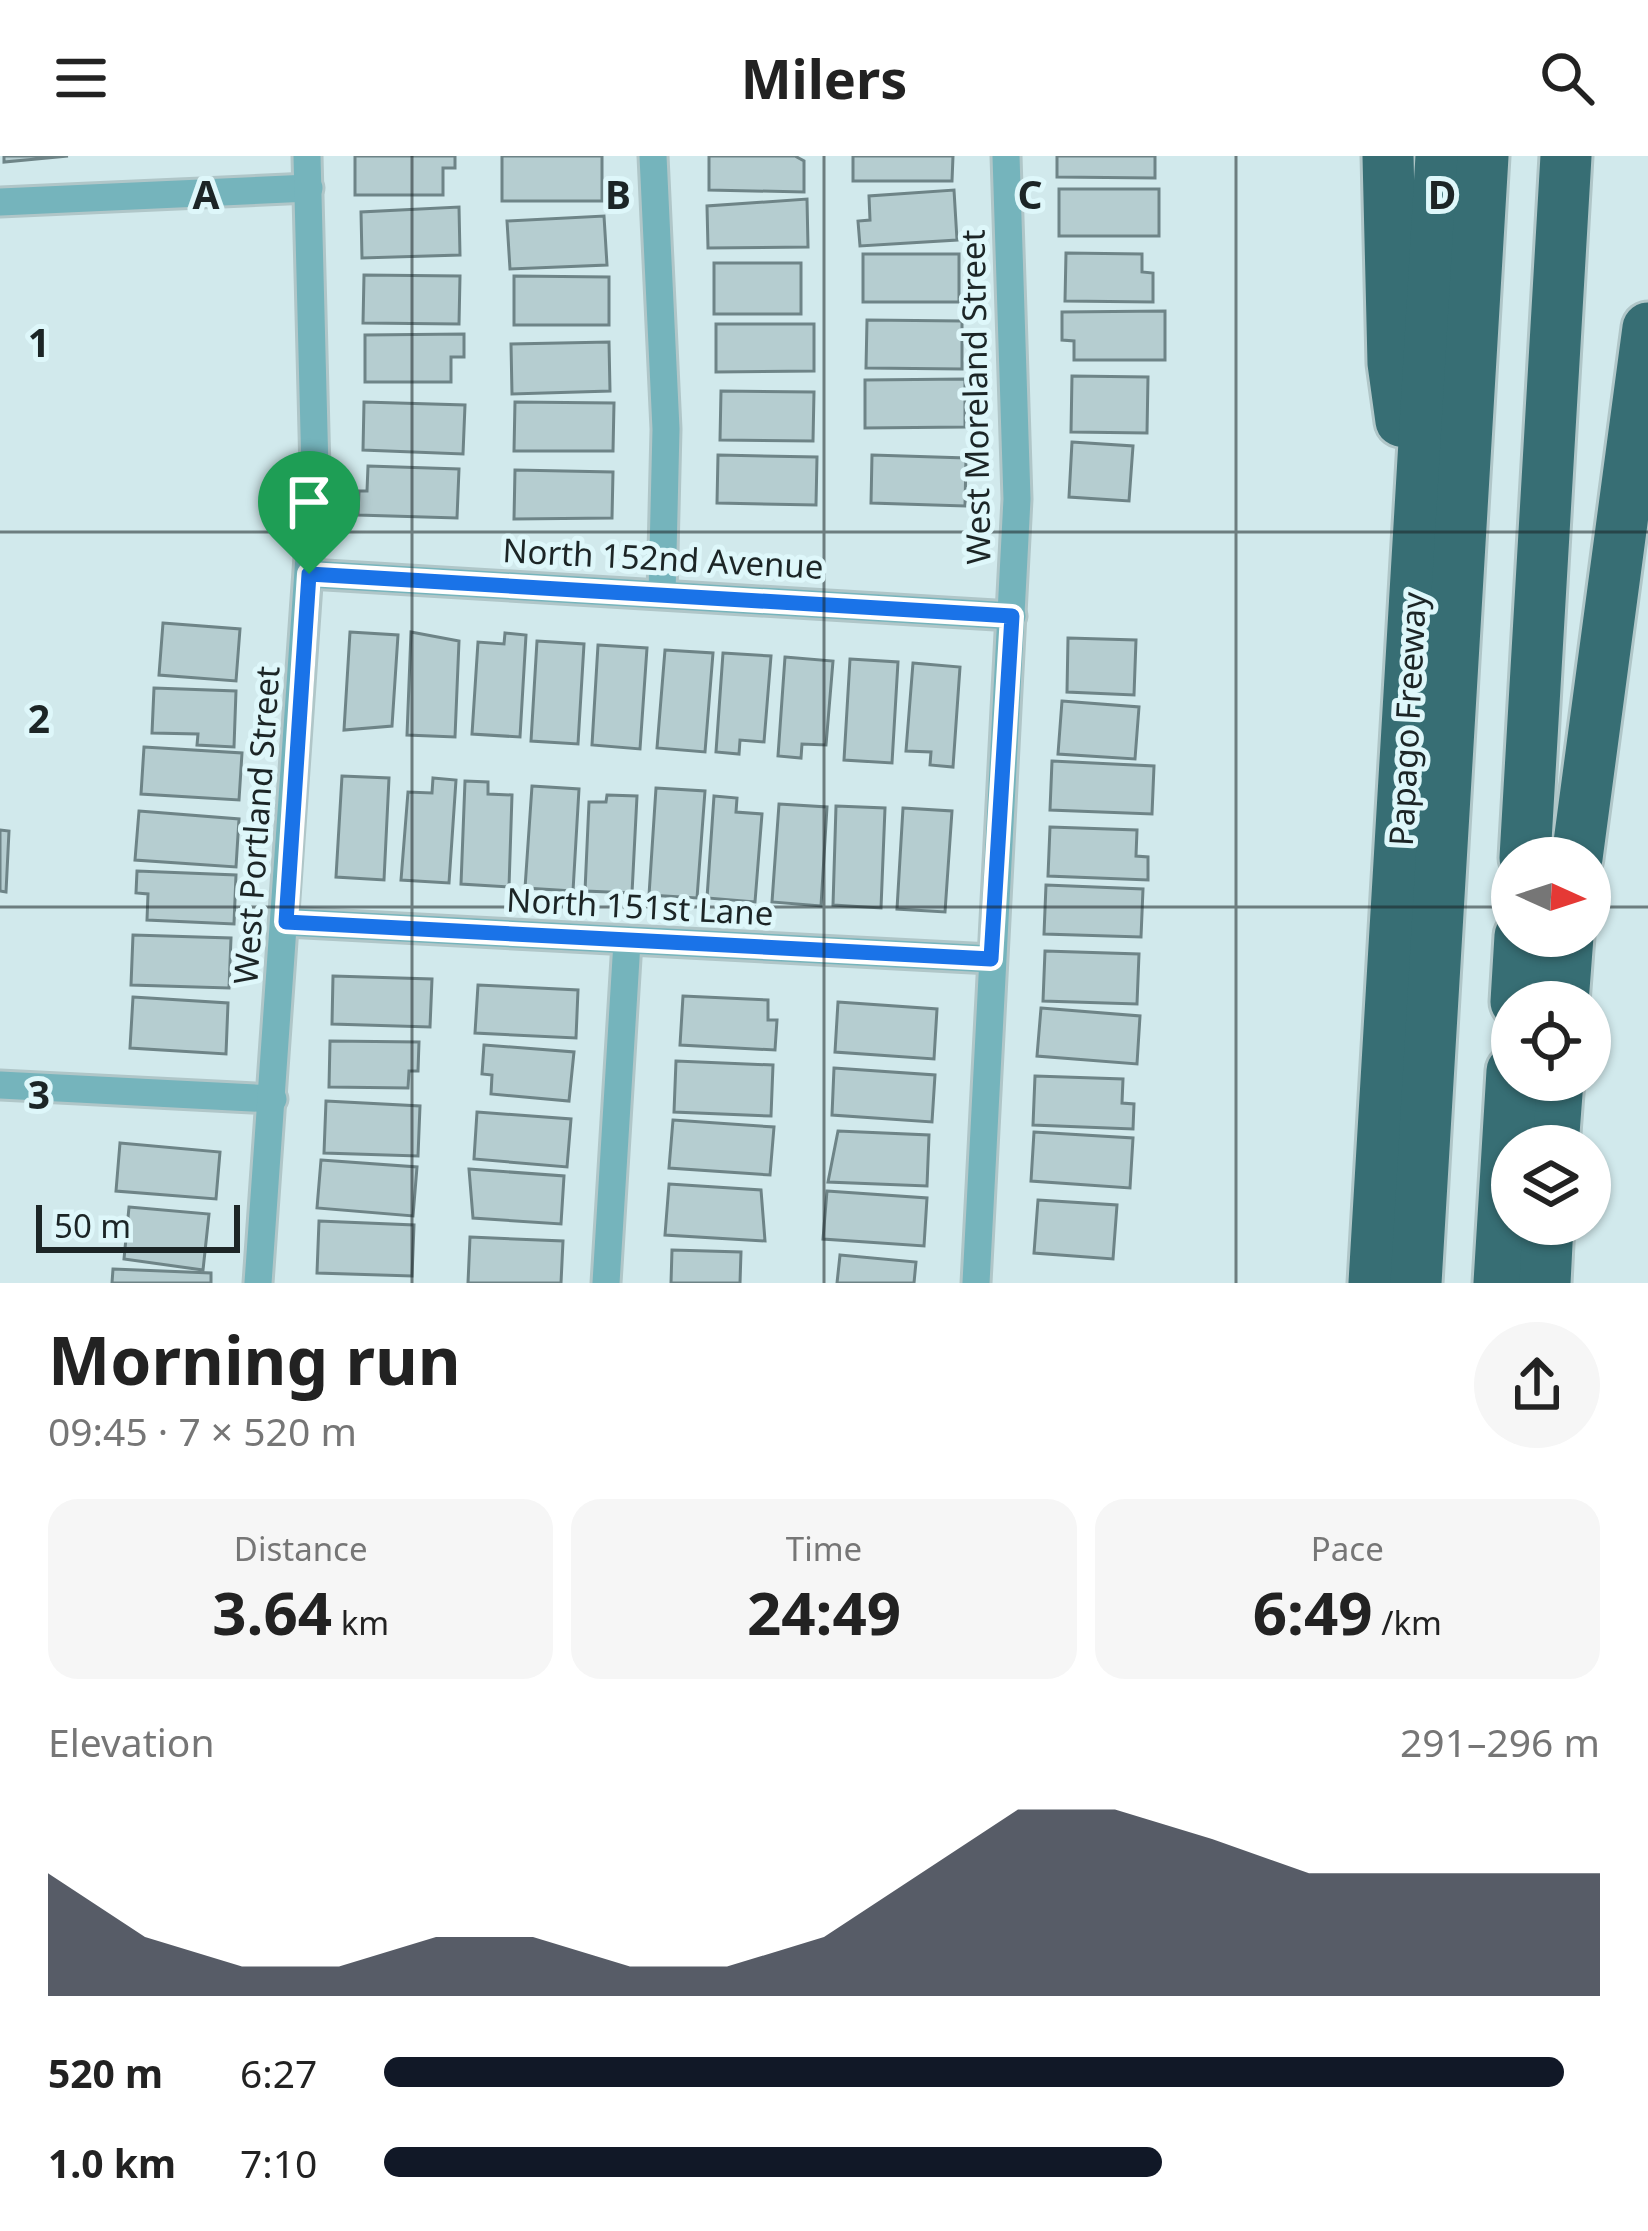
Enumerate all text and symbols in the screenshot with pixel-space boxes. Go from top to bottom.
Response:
text: Milers [741,41,907,115]
icon: menu [48,45,114,111]
icon: search [1534,45,1600,111]
text: A [193,167,220,220]
text: B [605,167,631,220]
text: C [1017,167,1043,220]
text: D [1428,167,1456,220]
street label: West Moreland Street [950,229,1000,565]
text: 1 [28,315,50,368]
pin [258,451,360,574]
icon: arrive [276,469,342,535]
street label: North 152nd Avenue [501,527,825,589]
street label: Papago Freeway [1378,591,1436,847]
street label: West Portland Street [222,664,290,986]
text: 2 [28,691,50,744]
north arrow [1491,837,1611,957]
map controls [1491,837,1611,1245]
street label: North 151st Lane [505,877,775,935]
button: locate [1491,981,1611,1101]
text: 3 [28,1067,50,1120]
button: layers [1491,1125,1611,1245]
scale bar [36,1199,240,1252]
text: 50 m [54,1203,131,1248]
text: Morning run [48,1314,461,1404]
button: share [1474,1322,1600,1448]
text: 09:45 · 7 × 520 m [48,1404,357,1457]
text: Distance [234,1526,368,1571]
text: Time [786,1526,862,1571]
text: Pace [1311,1526,1384,1571]
text: 3.64 [212,1571,332,1653]
text: 24:49 [747,1571,901,1653]
text: 6:49 [1253,1571,1373,1653]
text: km [332,1600,389,1645]
text: /km [1373,1600,1442,1645]
text: Elevation [48,1715,215,1768]
text: 291–296 m [1400,1715,1600,1768]
text: 520 m [48,2046,163,2099]
text: 6:27 [240,2046,317,2099]
text: 1.0 km [48,2136,176,2189]
text: 7:10 [240,2136,317,2189]

